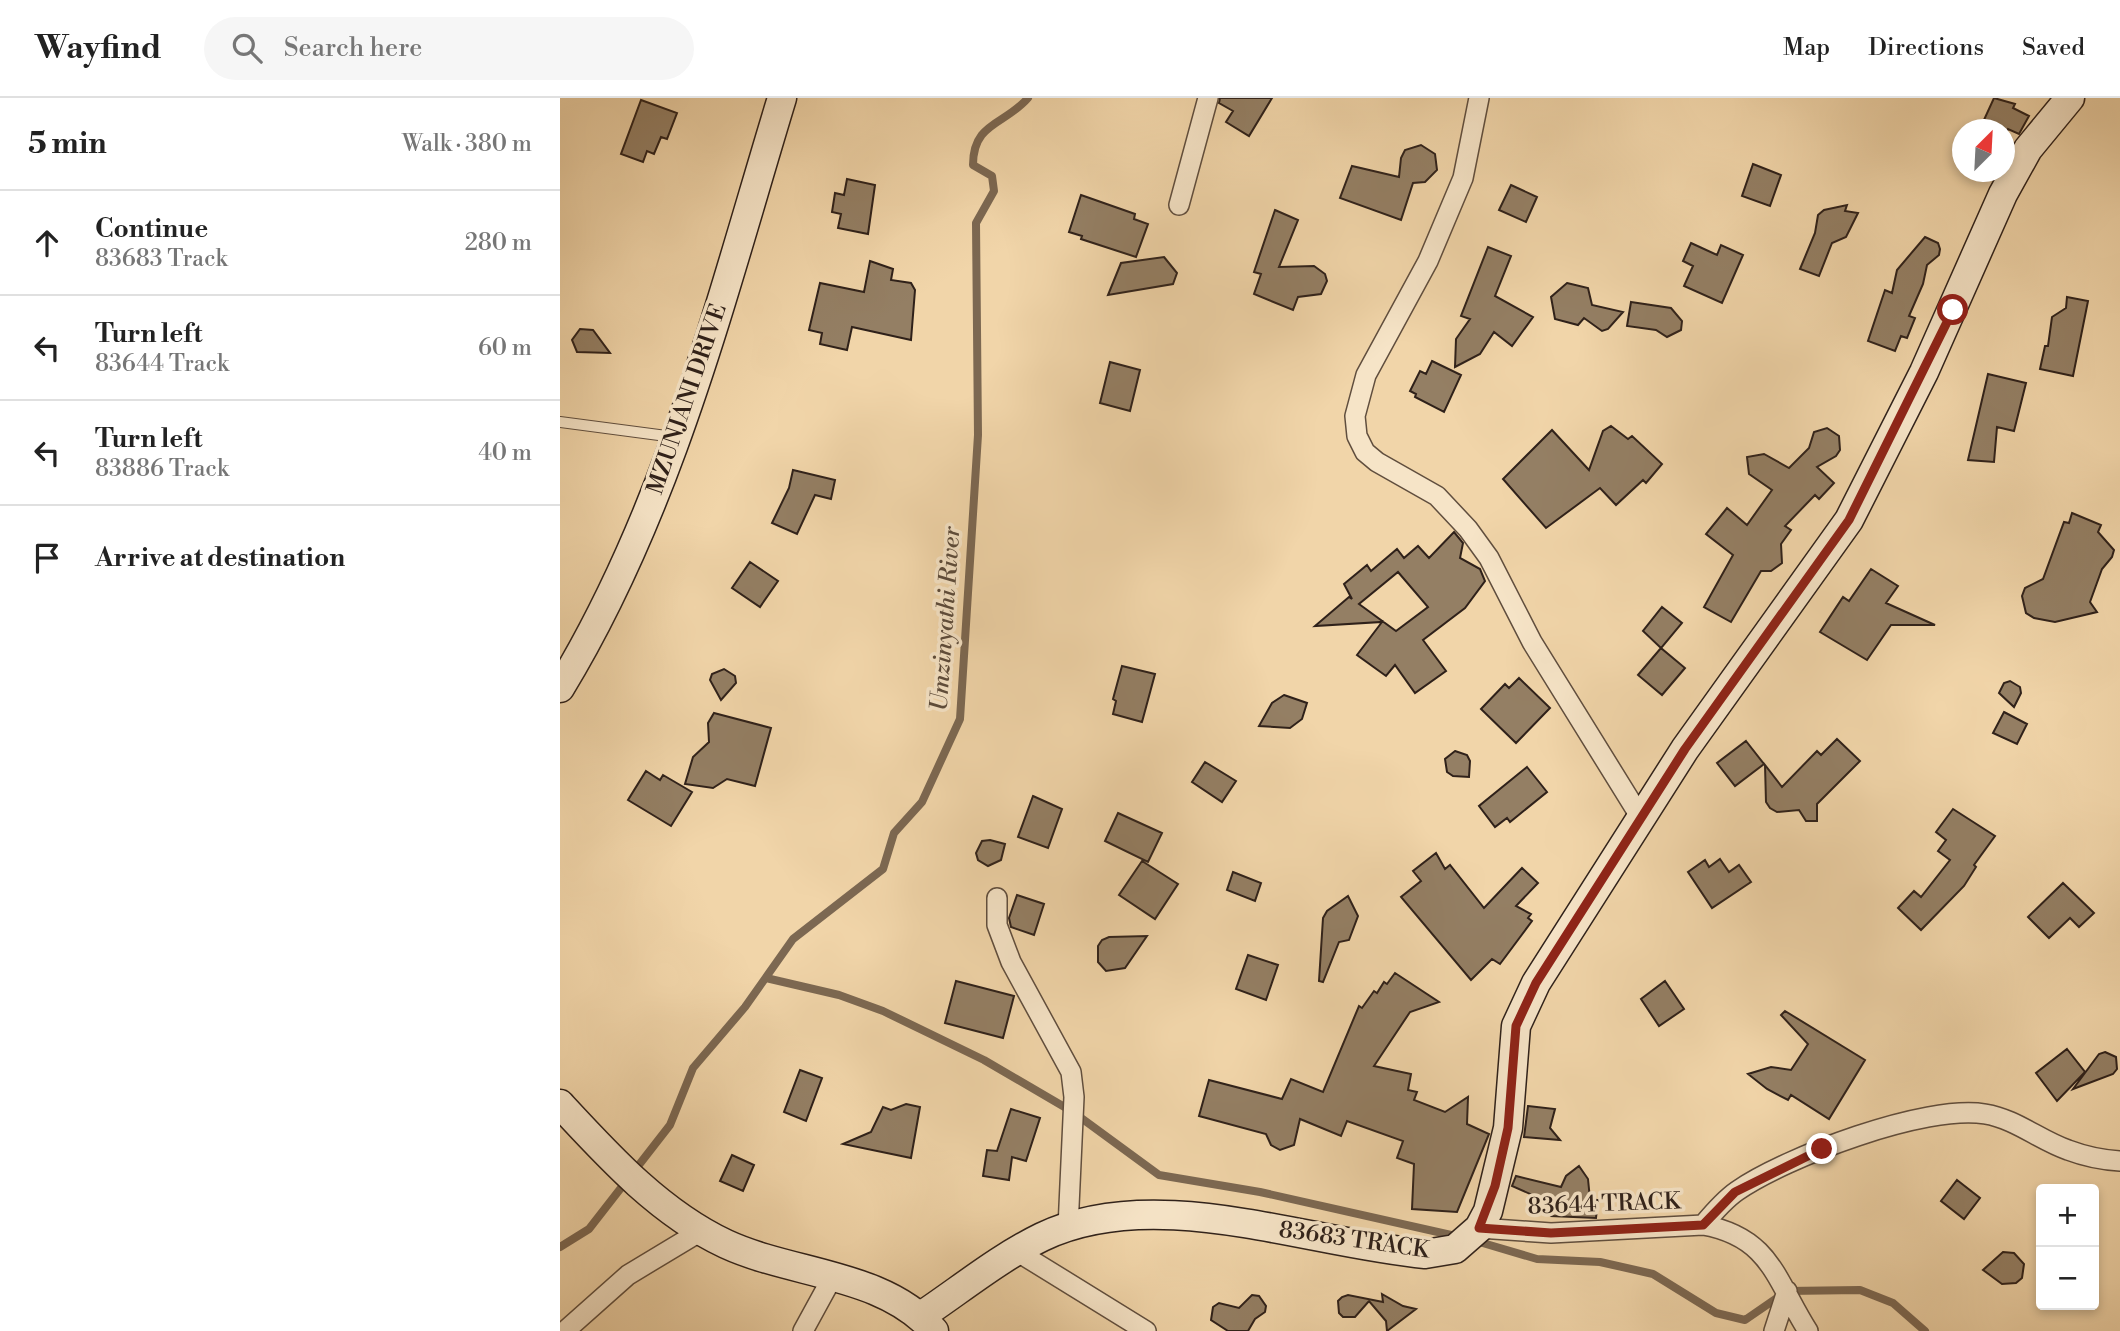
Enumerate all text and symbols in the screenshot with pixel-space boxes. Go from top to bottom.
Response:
search box [204,17,694,80]
text: Wayfind [35,28,162,69]
icon: search [228,29,266,67]
text: Search here [284,32,422,64]
text: Map [1783,33,1830,63]
text: Directions [1868,33,1984,63]
text: Saved [2022,33,2085,63]
north arrow [1952,119,2015,182]
text: 5 min [28,125,107,163]
text: Walk · 380 m [402,130,532,158]
text: Continue [95,213,208,245]
icon: ahead [28,224,66,262]
text: 280 m [465,229,532,257]
text: 83683 Track [95,245,228,273]
route start [1937,294,1968,325]
street label: MZUNJANI DRIVE [641,300,733,498]
text: Turn left [95,318,203,350]
icon: left [28,329,66,367]
text: 60 m [478,334,532,362]
text: 83644 Track [95,350,229,378]
text: Turn left [95,423,203,455]
icon: left [28,434,66,472]
text: 40 m [478,439,532,467]
text: 83886 Track [95,455,229,483]
water label: Umzinyathi River [925,525,967,712]
icon: arrive [28,539,66,577]
text: Arrive at destination [95,542,345,574]
route end [1806,1133,1837,1164]
map controls [2036,1184,2099,1310]
button: + [2036,1184,2099,1247]
street label: 83644 TRACK [1527,1187,1683,1221]
street label: 83683 TRACK [1277,1216,1433,1265]
button: − [2036,1247,2099,1310]

